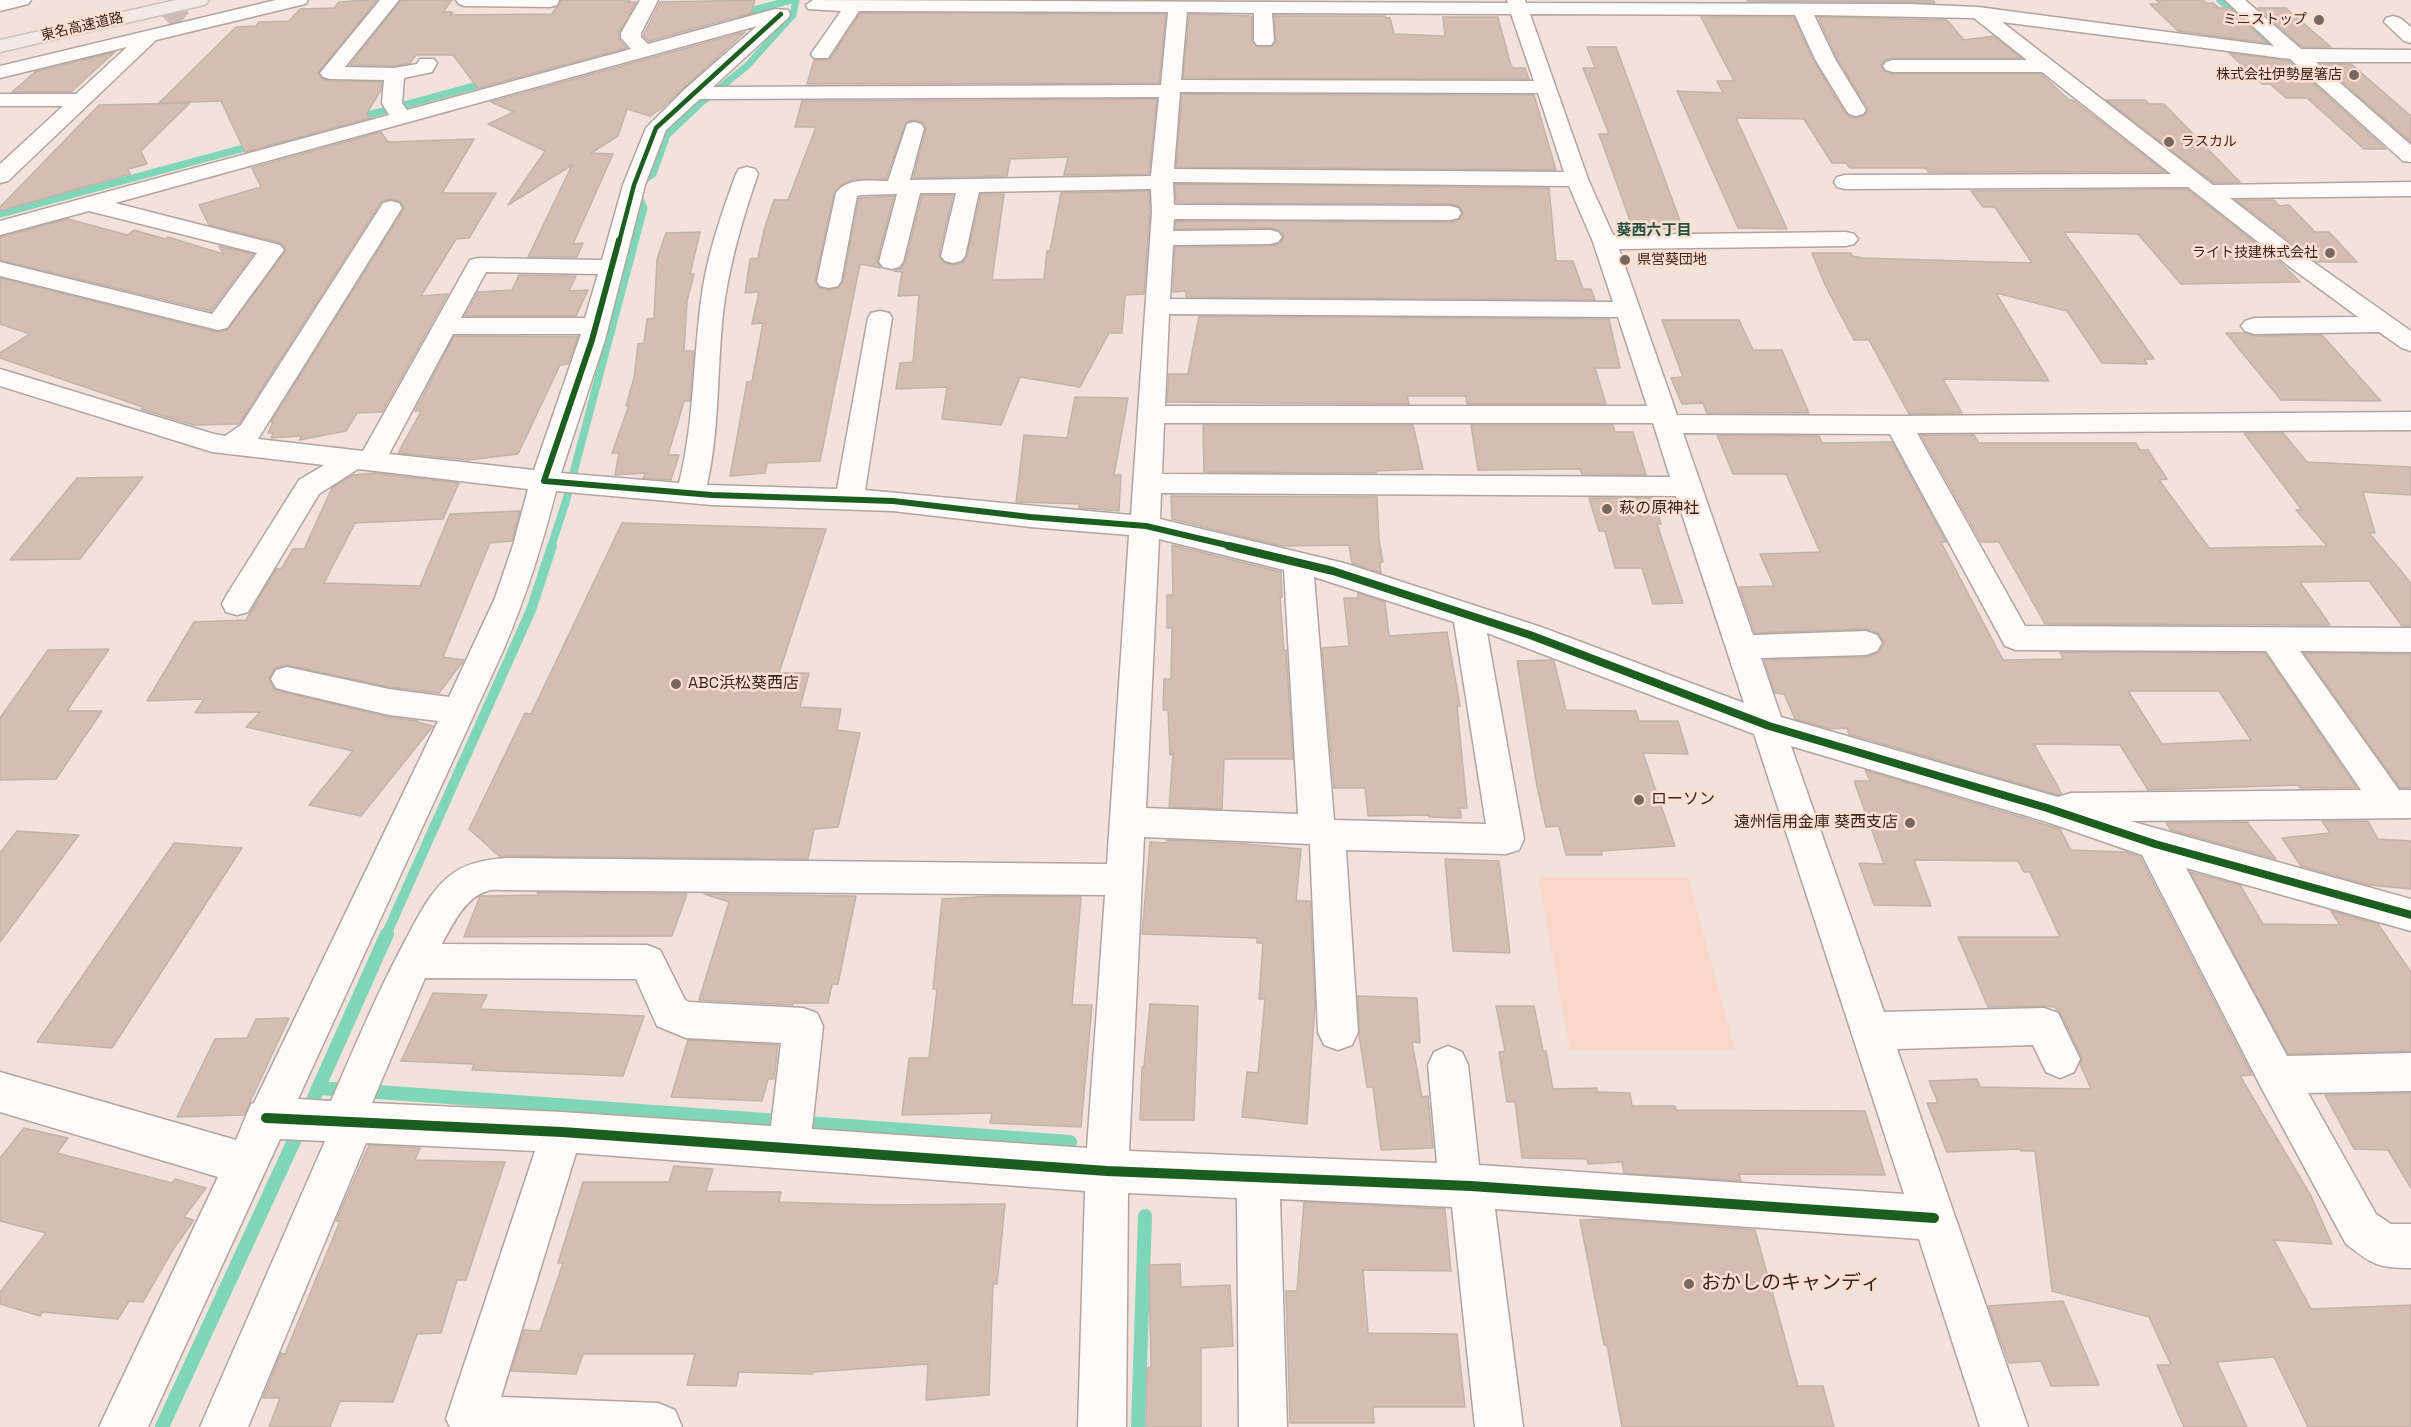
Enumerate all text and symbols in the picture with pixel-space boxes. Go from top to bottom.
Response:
street label: 東名高速道路 [39,9,125,45]
place label: ミニストップ [2223,12,2307,28]
marker: ミニストップ [2312,13,2326,27]
place label: 株式会社伊勢屋箸店 [2216,67,2342,83]
marker: 株式会社伊勢屋箸店 [2347,68,2361,82]
place label: ラスカル [2181,134,2237,150]
marker: ラスカル [2162,135,2176,149]
district label: 葵西六丁目 [1617,222,1691,240]
place label: ライト技建株式会社 [2192,245,2318,261]
marker: ライト技建株式会社 [2323,246,2337,260]
place label: 県営葵団地 [1637,252,1707,268]
marker: 県営葵団地 [1618,253,1632,267]
place label: 萩の原神社 [1619,499,1699,519]
marker: 萩の原神社 [1600,502,1614,516]
place label: ABC浜松葵西店 [688,674,799,694]
marker: ABC浜松葵西店 [669,677,683,691]
place label: ローソン [1651,790,1715,810]
marker: ローソン [1632,793,1646,807]
place label: 遠州信用金庫 葵西支店 [1734,813,1898,833]
marker: 遠州信用金庫 葵西支店 [1903,816,1917,830]
place label: おかしのキャンディ [1701,1272,1881,1296]
marker: おかしのキャンディ [1682,1277,1696,1291]

